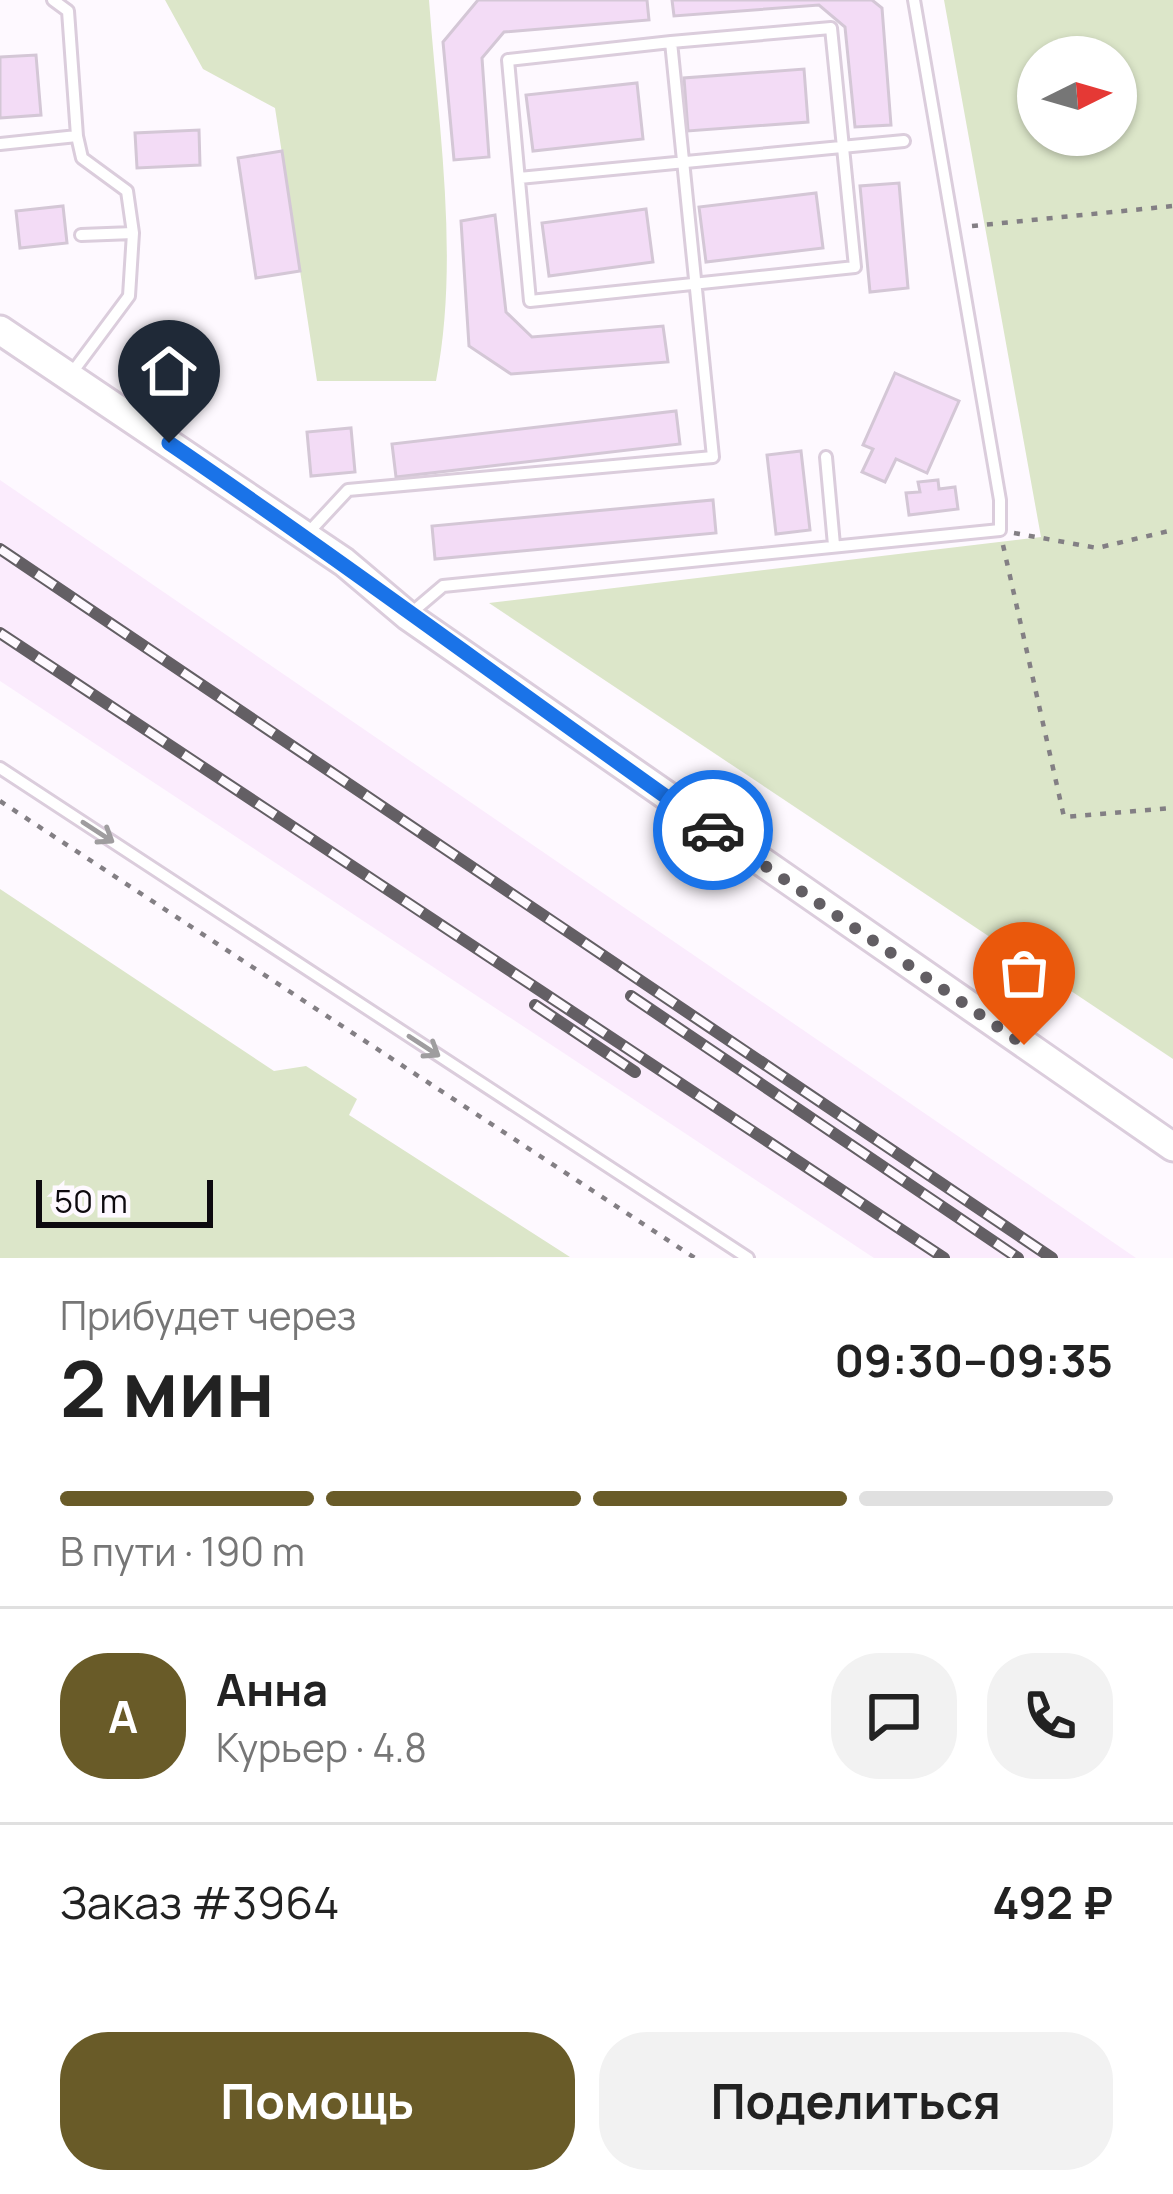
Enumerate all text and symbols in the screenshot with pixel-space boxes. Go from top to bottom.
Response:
north arrow [1017,36,1137,156]
map controls [1017,36,1137,156]
pin [118,320,220,443]
icon: home [136,338,202,404]
courier [653,770,773,890]
icon: car [680,797,746,863]
one-way arrow [80,820,114,845]
pin [973,922,1075,1045]
icon: bag [991,940,1057,1006]
one-way arrow [407,1033,441,1058]
scale bar [36,1174,213,1227]
text: 50 m [54,1178,128,1223]
text: Прибудет через [60,1288,356,1342]
text: 09:30–09:35 [834,1329,1113,1391]
text: 2 мин [60,1334,275,1440]
text: В пути · 190 m [60,1524,305,1578]
button: chat [831,1653,957,1779]
button: phone [987,1653,1113,1779]
text: Анна [216,1658,328,1720]
text: А [108,1685,138,1747]
text: Курьер · 4.8 [216,1720,427,1774]
text: Заказ #3964 [60,1871,340,1933]
text: 492 ₽ [992,1871,1113,1933]
button: Помощь [60,2032,575,2170]
button: Поделиться [599,2032,1113,2170]

